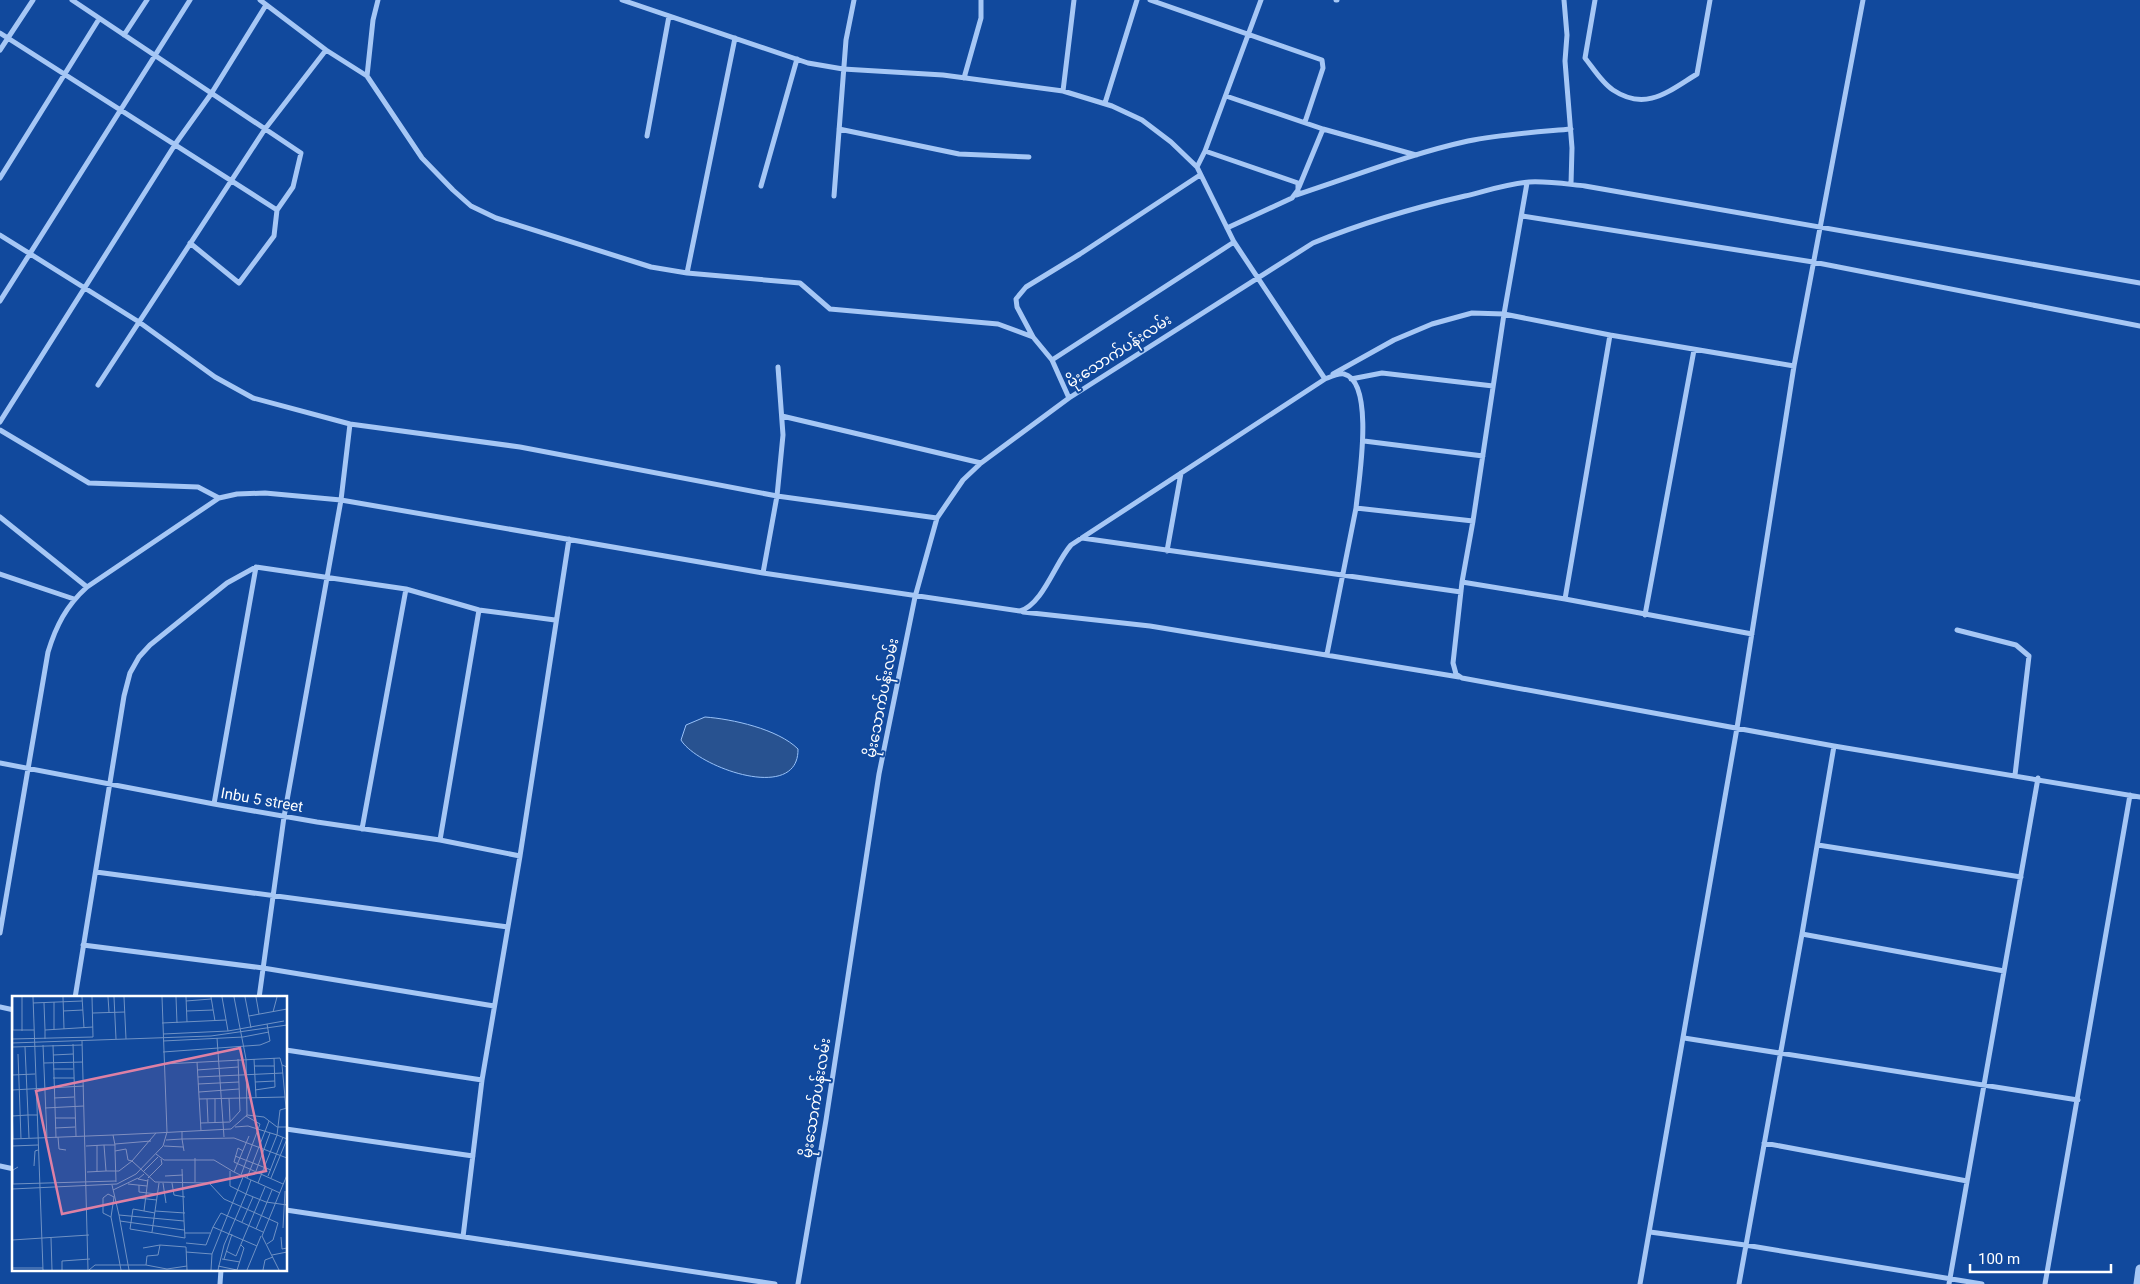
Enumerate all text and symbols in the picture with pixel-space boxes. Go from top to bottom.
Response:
street label: မိုးသောက်ပန်းလမ်း [1063,310,1176,394]
street label: မိုးသောက်ပန်းလမ်း [861,637,905,760]
street label: Inbu 5 street [219,784,305,816]
inset map [12,996,288,1272]
street label: မိုးသောက်ပန်းလမ်း [797,1037,837,1160]
scale bar [1970,1242,2111,1274]
text: 100 m [1978,1250,2020,1268]

